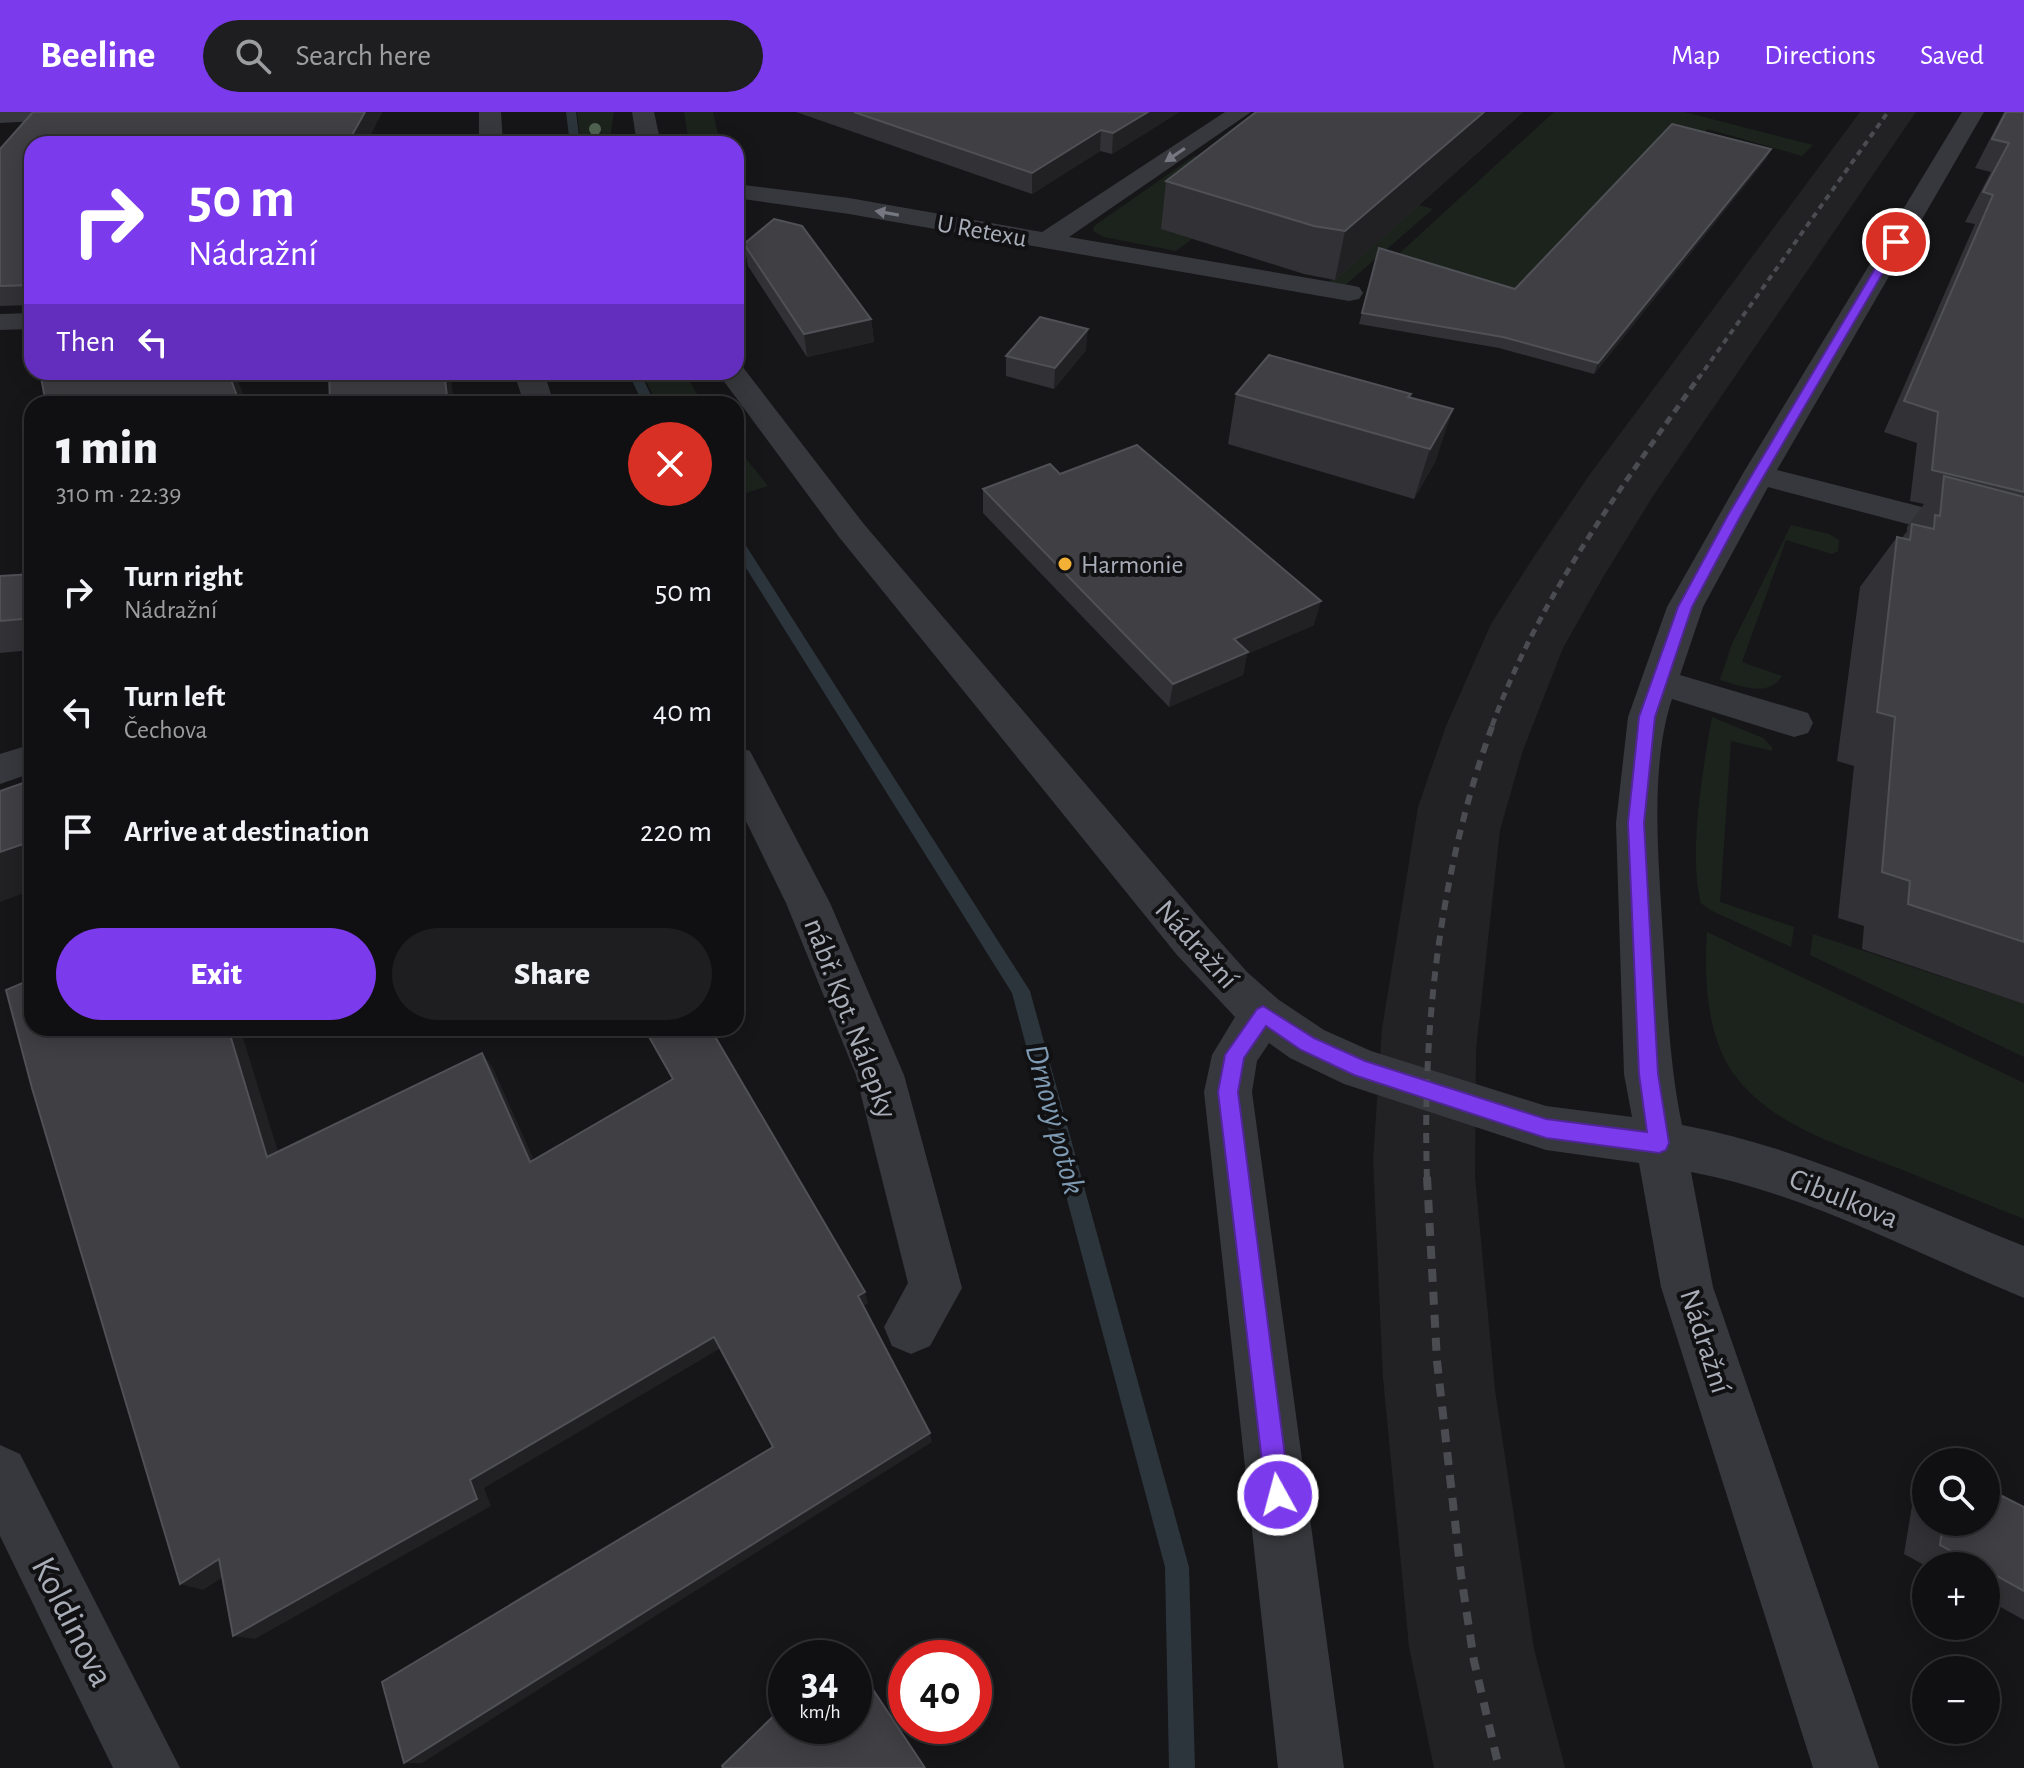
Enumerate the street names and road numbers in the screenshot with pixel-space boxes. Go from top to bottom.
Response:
street label: U Retexu [935,210,1029,252]
street label: Nádražní [1149,895,1244,995]
street label: nábř. Kpt. Nálepky [798,914,902,1123]
street label: Cibulkova [1785,1164,1902,1234]
street label: Nádražní [1674,1285,1736,1398]
street label: Koldinova [24,1551,120,1692]

